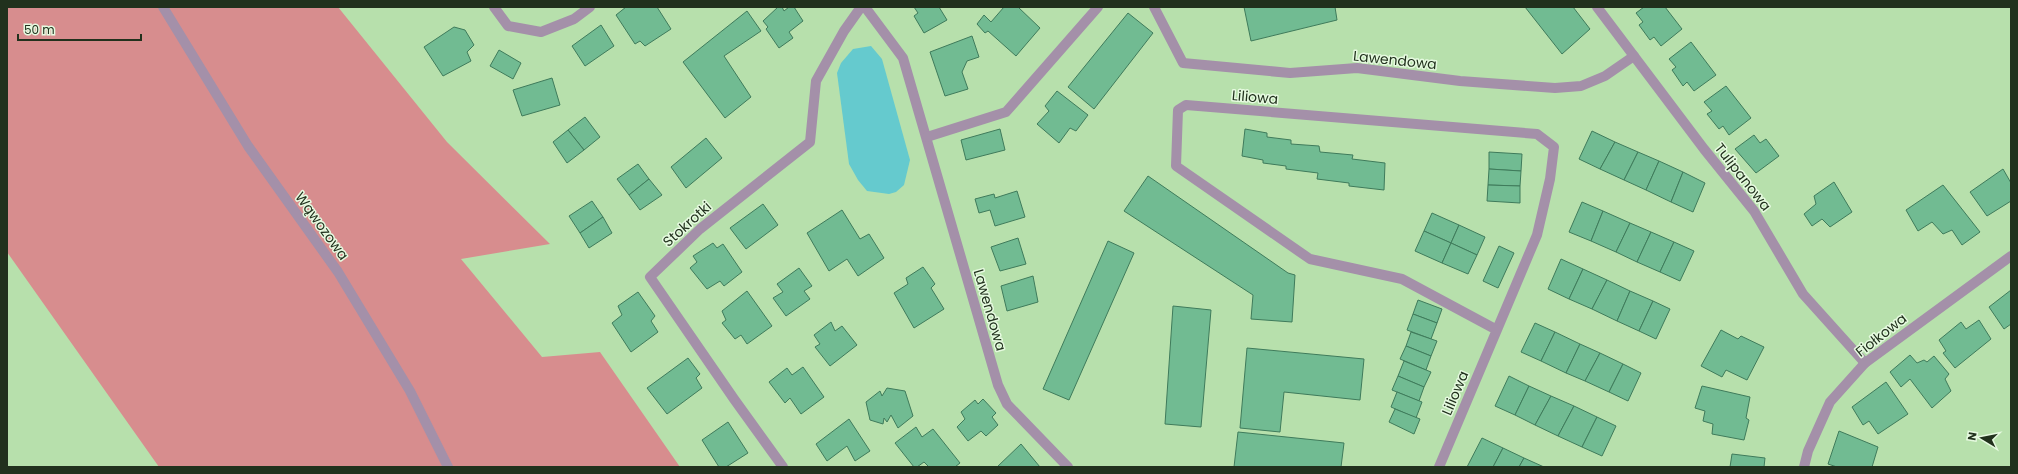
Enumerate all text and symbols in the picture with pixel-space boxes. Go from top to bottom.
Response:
scale bar [18,16,141,42]
text: 50 m [24,21,55,38]
street label: Lawendowa [1352,46,1438,74]
street label: Liliowa [1231,85,1279,109]
street label: Tulipanowa [1710,139,1776,215]
street label: Wąwozowa [290,188,354,264]
street label: Stokrotki [658,197,716,251]
street label: Lawendowa [969,267,1011,353]
street label: Fiołkowa [1851,309,1911,361]
street label: Liliowa [1437,368,1473,418]
north arrow [1962,418,2002,458]
text: N [1964,431,1981,442]

